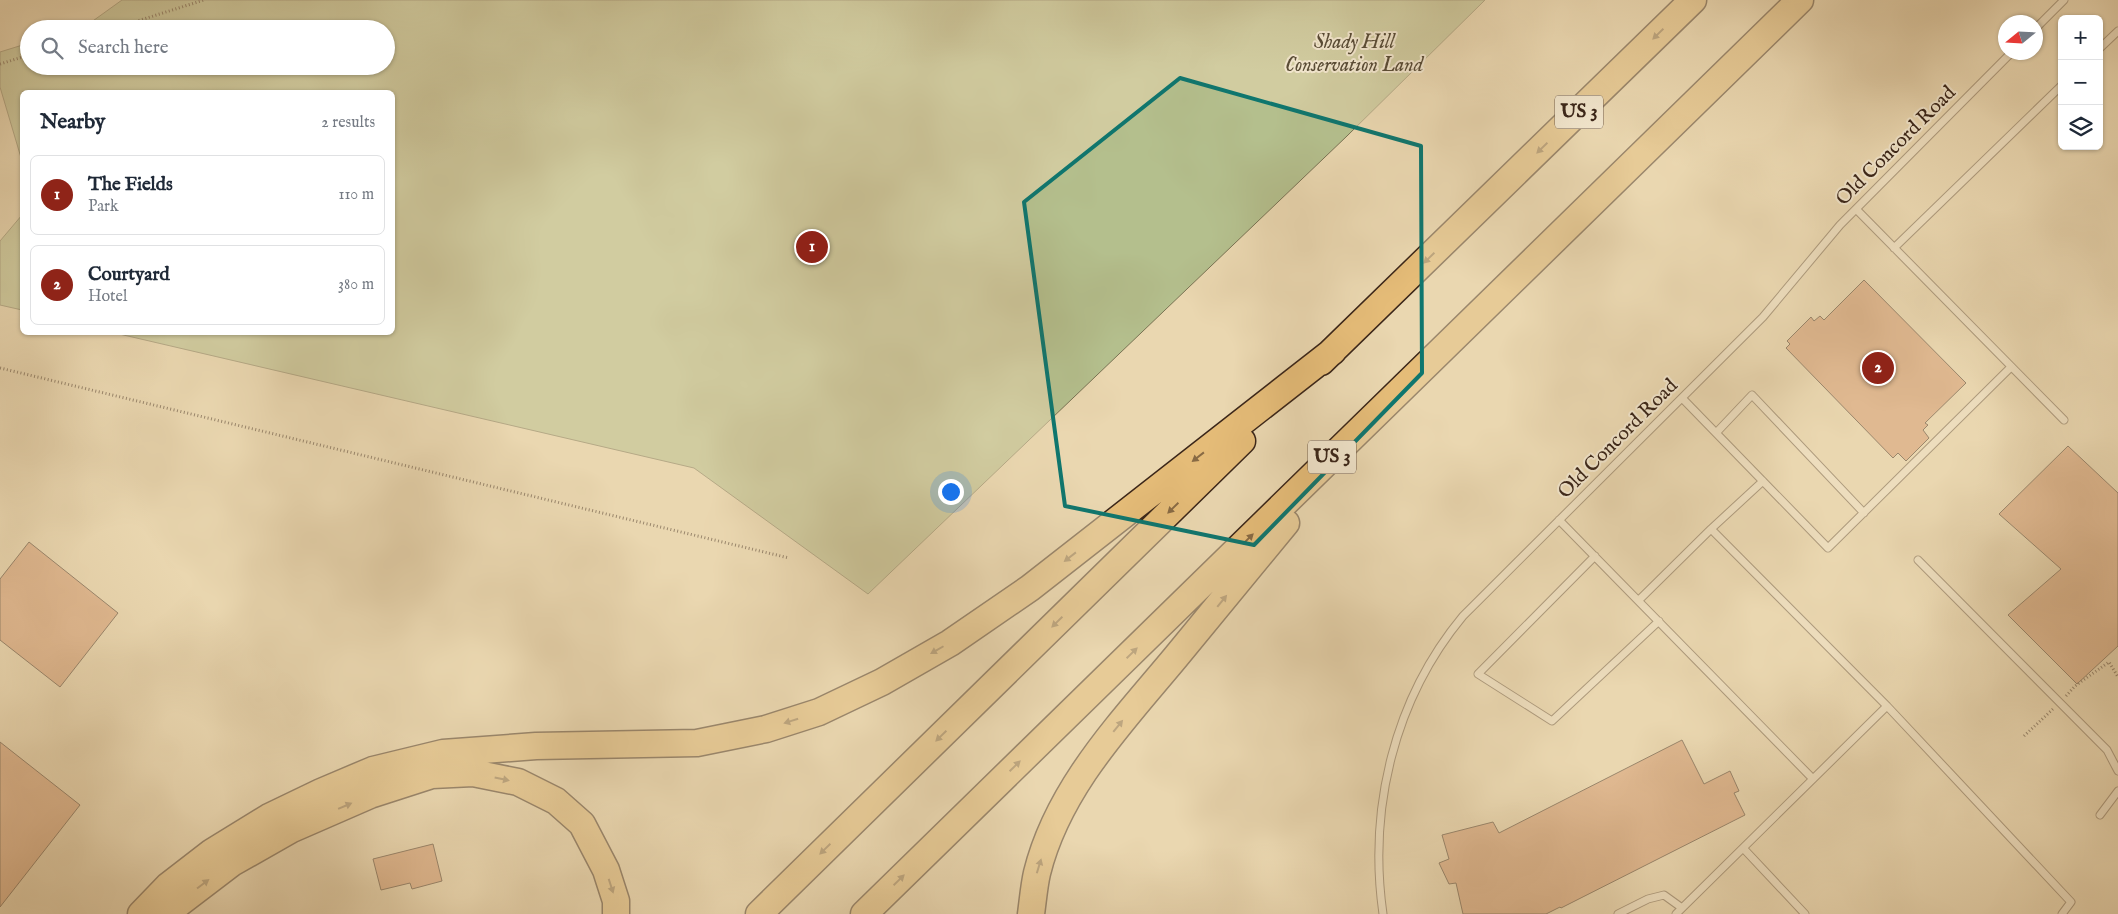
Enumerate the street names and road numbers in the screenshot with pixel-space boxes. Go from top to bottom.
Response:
street label: Old Concord Road [1831,81,1961,211]
road number: US 3 [1555,95,1603,128]
street label: Old Concord Road [1553,374,1683,504]
road number: US 3 [1308,441,1356,474]

